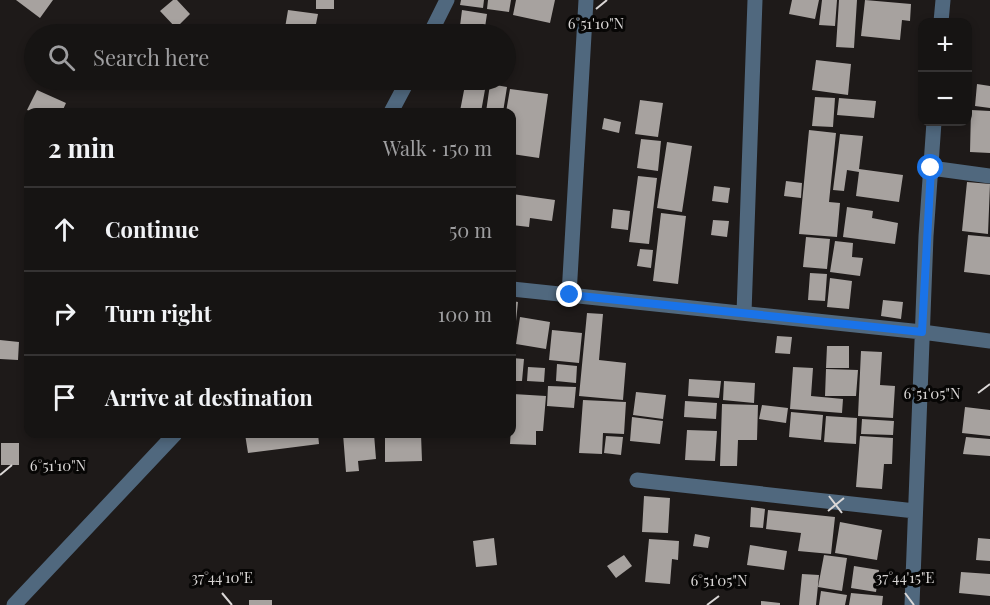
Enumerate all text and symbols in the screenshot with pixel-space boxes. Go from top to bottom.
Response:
text: 6°51'10"N [568,13,625,33]
map controls [918,18,972,126]
button: + [918,18,972,72]
search box [24,24,516,90]
icon: search [45,41,78,74]
text: Search here [93,42,209,72]
button: − [918,72,972,126]
text: 2 min [48,130,115,165]
text: Walk · 150 m [383,134,492,161]
route start [917,154,943,180]
icon: ahead [48,213,81,246]
text: Continue [105,214,199,244]
text: 50 m [449,216,492,243]
route end [556,281,582,307]
icon: right [48,297,81,330]
text: Turn right [105,298,211,328]
text: 100 m [438,300,492,327]
icon: arrive [48,381,81,414]
text: Arrive at destination [105,382,313,412]
text: 6°51'05"N [903,383,961,403]
text: 6°51'10"N [30,455,87,475]
text: 37°44'10"E [191,567,253,587]
text: 37°44'15"E [876,567,935,587]
text: 6°51'05"N [690,570,748,590]

